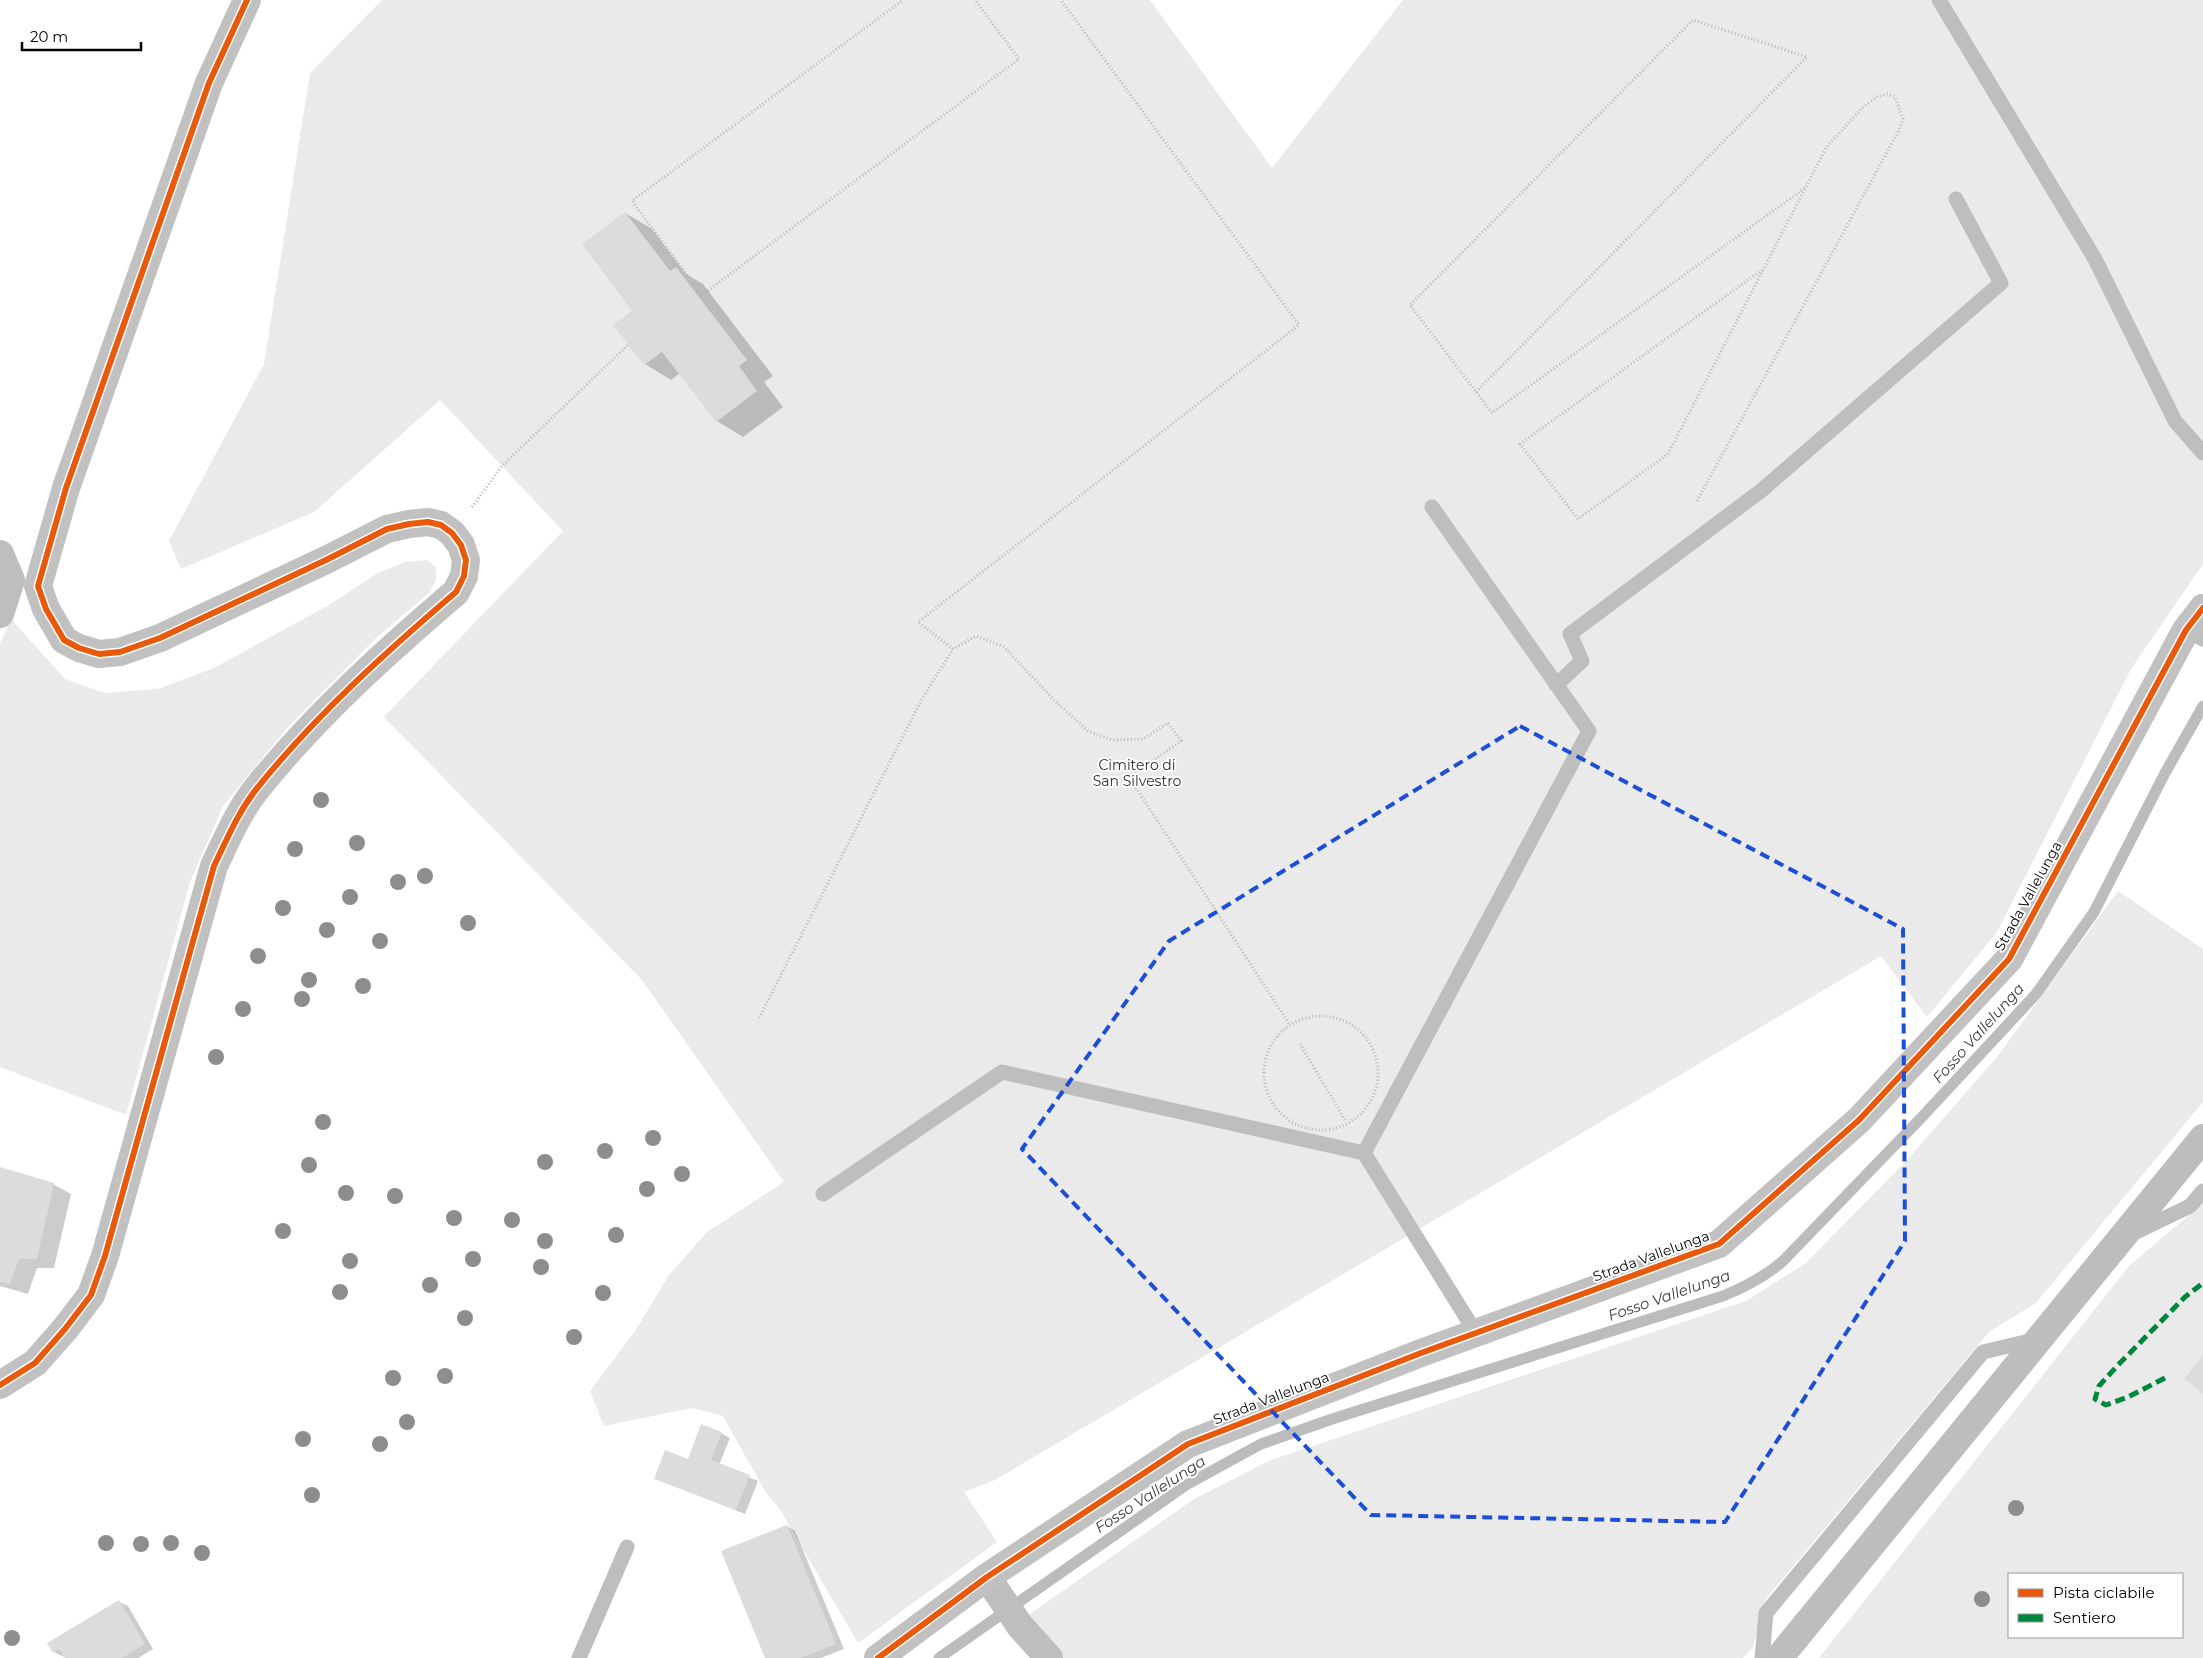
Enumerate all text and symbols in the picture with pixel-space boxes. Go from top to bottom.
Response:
scale bar [22,20,141,52]
text: 20 m [30,27,68,46]
park label: Cimitero di San Silvestro [1093,756,1182,790]
street label: Strada Vallelunga [1990,838,2066,954]
water label: Fosso Vallelunga [1928,979,2028,1087]
street label: Strada Vallelunga [1590,1227,1712,1285]
water label: Fosso Vallelunga [1605,1265,1733,1325]
street label: Strada Vallelunga [1210,1368,1332,1428]
water label: Fosso Vallelunga [1091,1451,1209,1537]
legend [2008,1573,2183,1638]
text: Pista ciclabile [2053,1583,2155,1602]
text: Sentiero [2053,1608,2116,1627]

